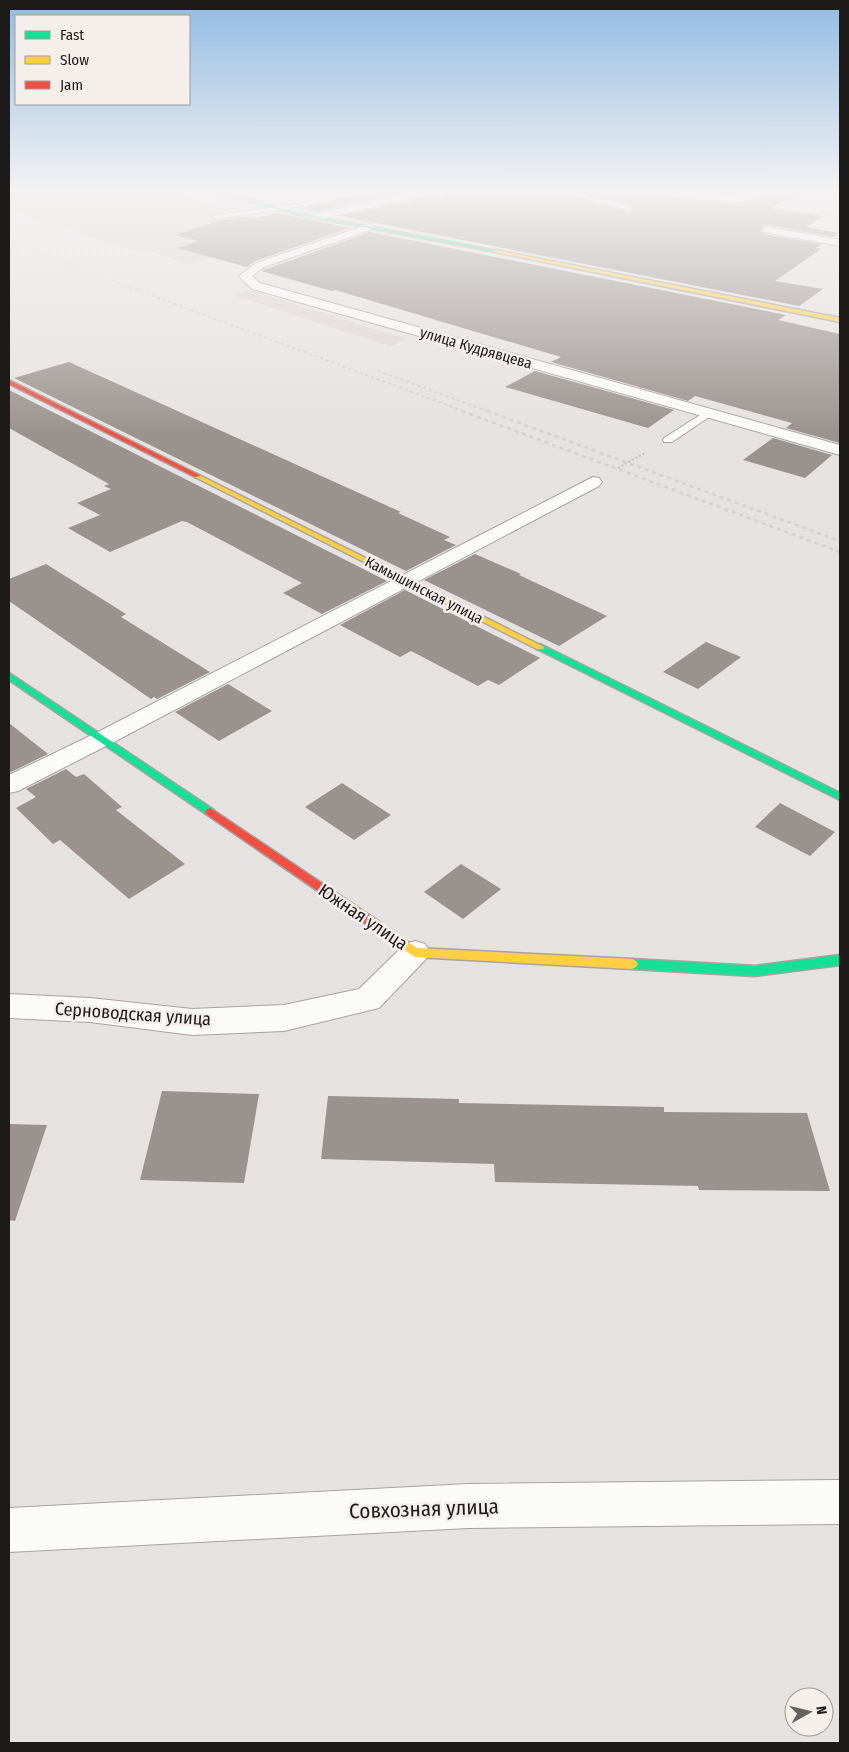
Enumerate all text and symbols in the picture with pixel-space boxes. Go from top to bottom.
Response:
legend [15,15,190,105]
text: Fast [60,26,84,44]
text: Slow [60,51,89,69]
text: Jam [60,76,83,94]
street label: улица Кудрявцева [418,323,534,373]
street label: Камышинская улица [362,552,486,628]
street label: Южная улица [314,879,412,955]
street label: Серноводская улица [54,998,212,1030]
street label: Совхозная улица [349,1493,499,1525]
north arrow [784,1687,834,1737]
text: N [812,1705,830,1716]

